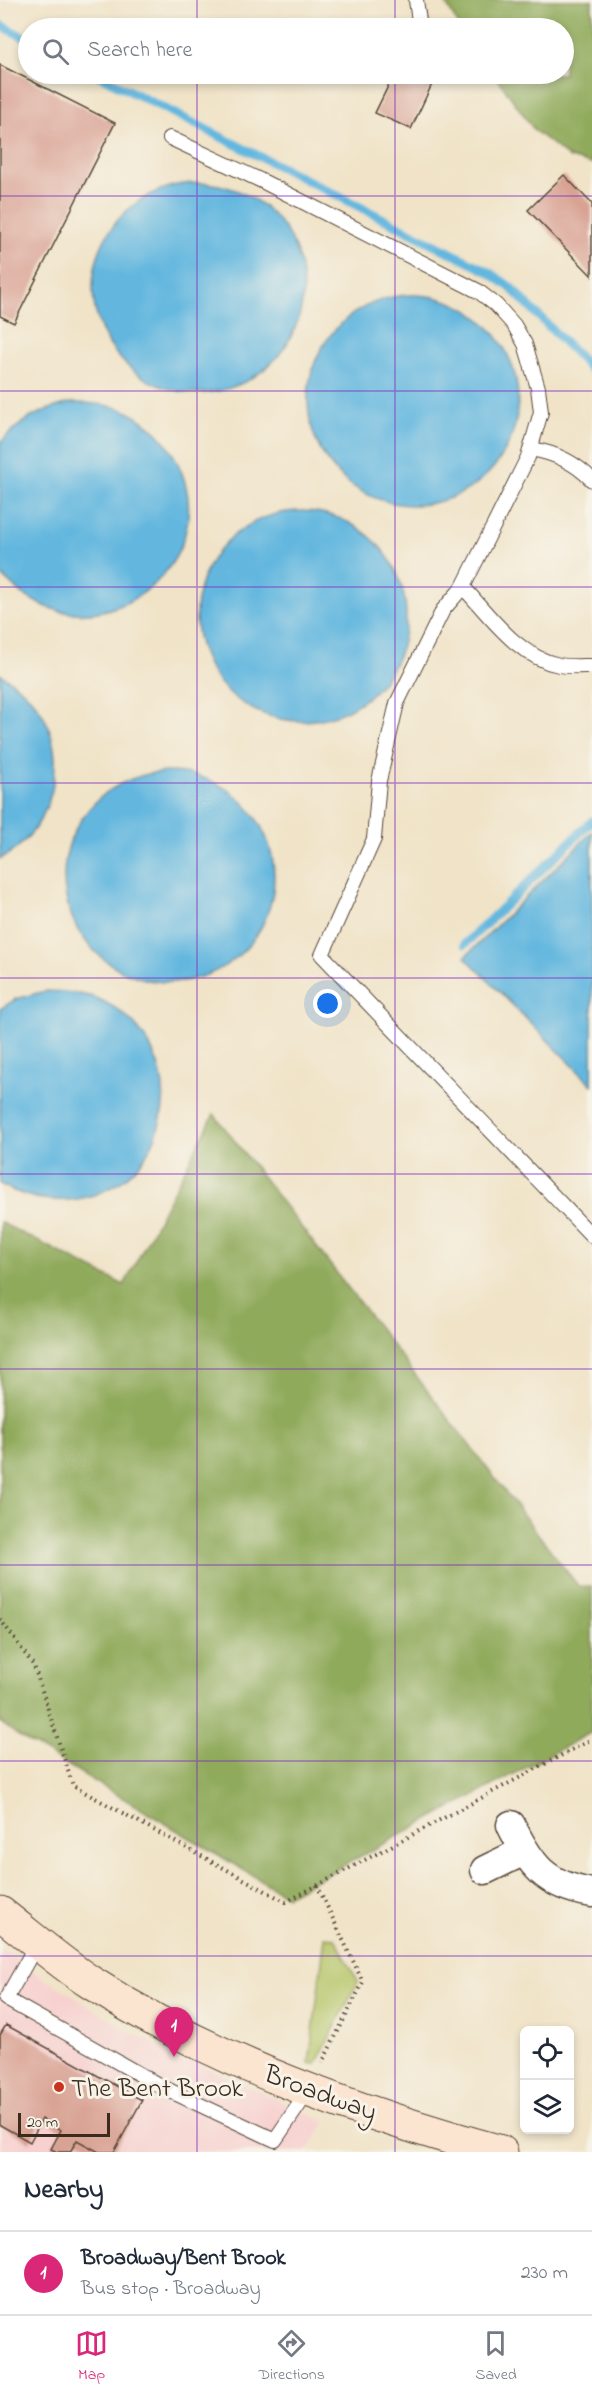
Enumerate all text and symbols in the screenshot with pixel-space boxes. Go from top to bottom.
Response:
search box [18,18,574,84]
icon: search [39,35,72,68]
text: Search here [87,35,192,67]
your location [313,989,342,1018]
pin: 1 [154,2008,194,2057]
map controls [520,2026,574,2134]
button: locate [520,2026,574,2080]
street label: Broadway [257,2056,382,2133]
place label: The Bent Brook [71,2070,243,2109]
marker: The Bent Brook [52,2080,66,2094]
button: layers [520,2080,574,2134]
scale bar [18,2110,110,2138]
text: 20 m [27,2111,58,2135]
text: Nearby [24,2172,103,2210]
text: Broadway/Bent Brook [81,2243,286,2275]
text: 1 [40,2259,47,2288]
text: 230 m [521,2259,568,2288]
text: Bus stop · Broadway [81,2275,261,2304]
tab: Map [75,2327,108,2387]
tab: Directions [258,2327,325,2387]
tab: Saved [475,2327,517,2387]

